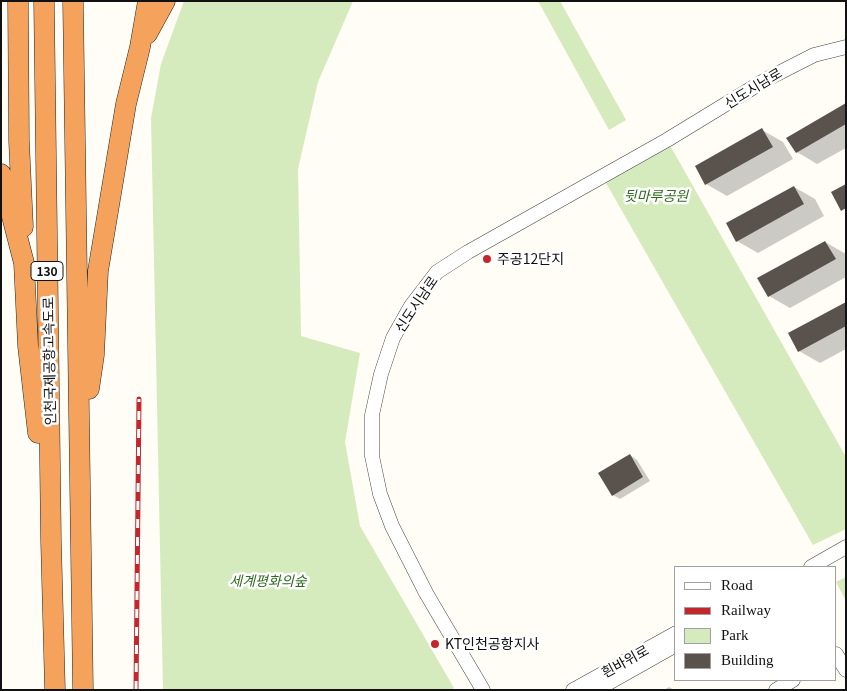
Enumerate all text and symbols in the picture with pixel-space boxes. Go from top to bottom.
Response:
street label: 신도시남로 [721,64,785,112]
park label: 뒷마루공원 [624,188,688,204]
place label: 주공12단지 [497,251,564,267]
marker: 주공12단지 [481,253,493,265]
road number: 130 [31,262,63,280]
street label: 신도시남로 [391,273,441,335]
street label: 인천국제공항고속도로 [39,296,59,426]
legend [674,566,837,681]
park label: 세계평화의숲 [229,573,307,589]
text: Road [721,577,753,593]
text: Railway [721,602,771,618]
text: Park [721,627,749,643]
place label: KT인천공항지사 [445,636,539,652]
marker: KT인천공항지사 [429,638,441,650]
street label: 흰바위로 [598,641,652,681]
text: Building [721,652,774,668]

